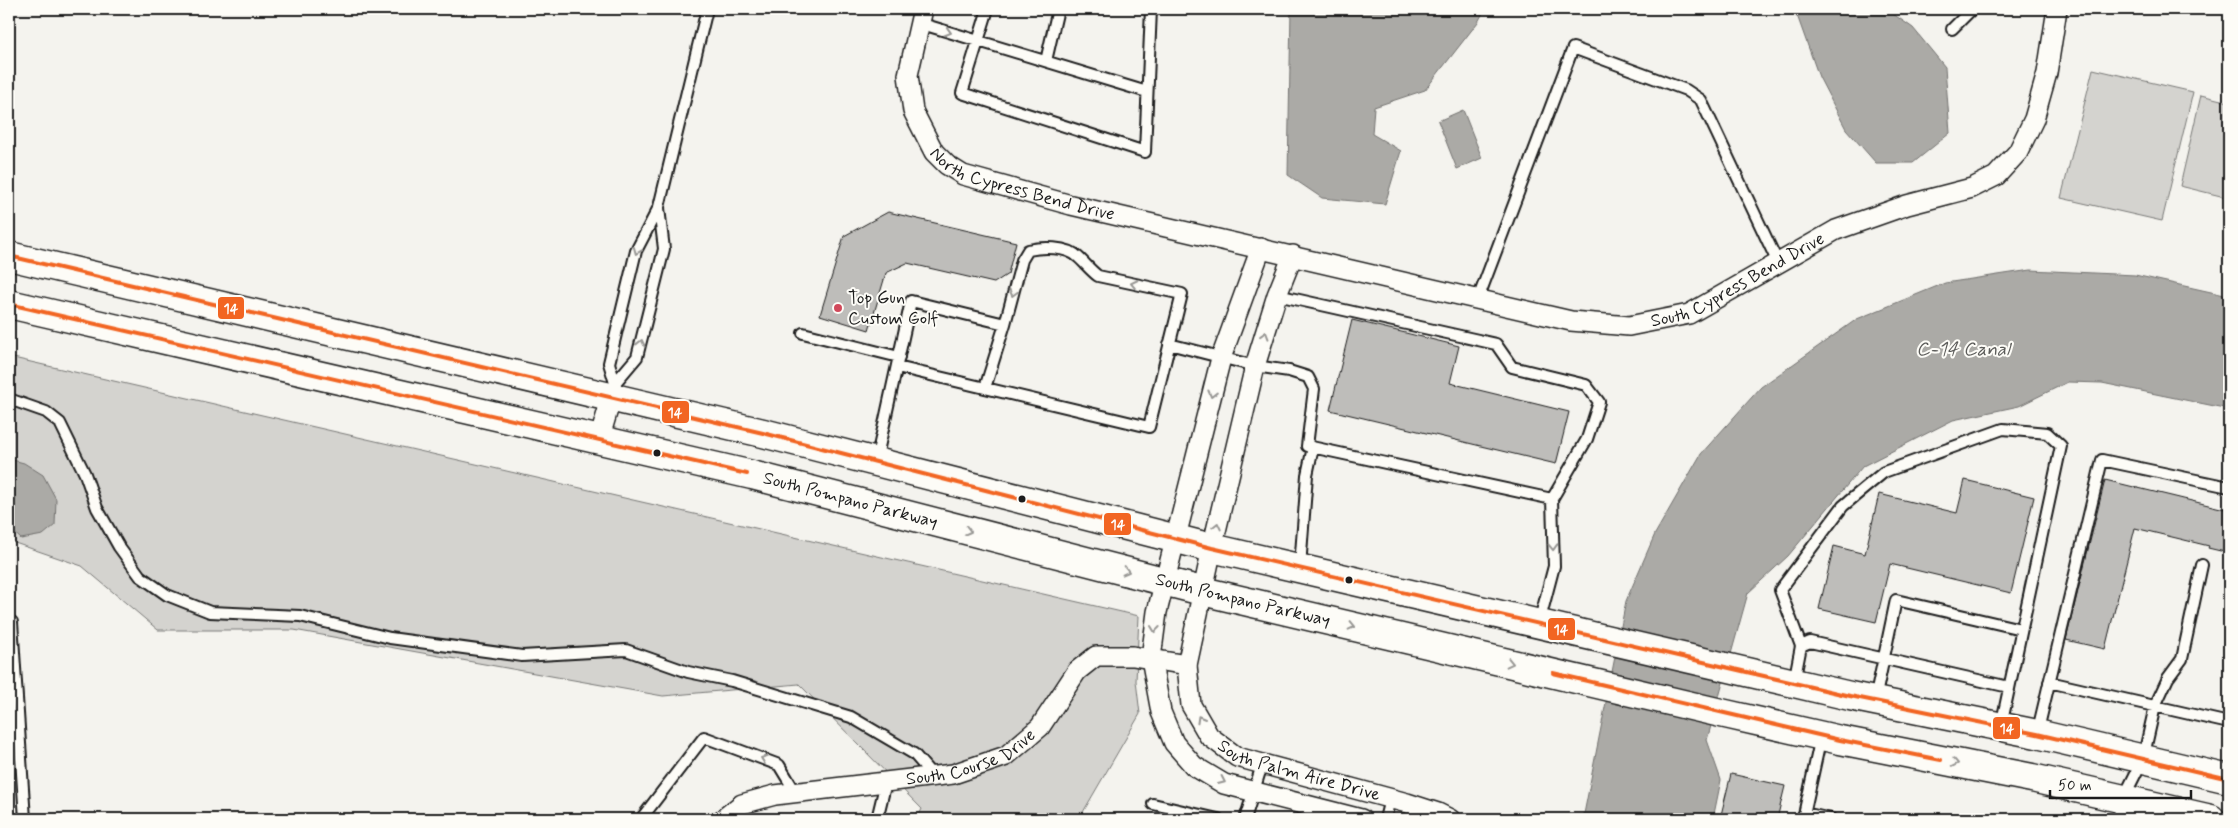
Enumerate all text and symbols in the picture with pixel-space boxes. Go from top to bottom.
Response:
one-way arrow [944,26,952,36]
street label: North Cypress Bend Drive [924,142,1117,227]
street label: South Cypress Bend Drive [1649,227,1829,333]
one-way arrow [633,246,644,255]
one-way arrow [1130,279,1138,290]
place label: Top Gun Custom Golf [848,286,939,331]
one-way arrow [1008,288,1019,297]
line badge: 14 [217,296,245,320]
text: 14 [224,300,239,318]
marker: Top Gun Custom Golf [832,302,844,314]
one-way arrow [1259,331,1269,339]
water label: C-14 Canal [1916,337,2013,362]
one-way arrow [635,338,646,347]
one-way arrow [1207,389,1217,397]
line badge: 14 [661,400,690,424]
text: 14 [668,404,683,422]
unlabelled marker [652,448,662,458]
street label: South Pompano Parkway [760,466,940,534]
unlabelled marker [1017,494,1027,504]
line badge: 14 [1103,512,1132,536]
text: 14 [1111,516,1126,534]
one-way arrow [1211,522,1222,531]
one-way arrow [964,525,972,535]
one-way arrow [1548,544,1559,552]
one-way arrow [1121,565,1130,576]
street label: South Pompano Parkway [1153,567,1333,633]
unlabelled marker [1344,575,1354,585]
line badge: 14 [1547,617,1576,641]
one-way arrow [1347,620,1356,631]
text: 14 [1554,621,1569,639]
one-way arrow [1150,625,1161,633]
one-way arrow [1505,657,1514,668]
one-way arrow [1196,716,1206,725]
line badge: 14 [1992,716,2021,740]
text: 14 [2000,720,2015,738]
street label: South Course Drive [905,724,1041,791]
street label: South Palm Aire Drive [1212,734,1383,807]
one-way arrow [760,755,768,765]
one-way arrow [1951,757,1959,767]
scale bar [2050,768,2192,800]
one-way arrow [1217,775,1226,786]
text: 50 m [2058,776,2092,796]

